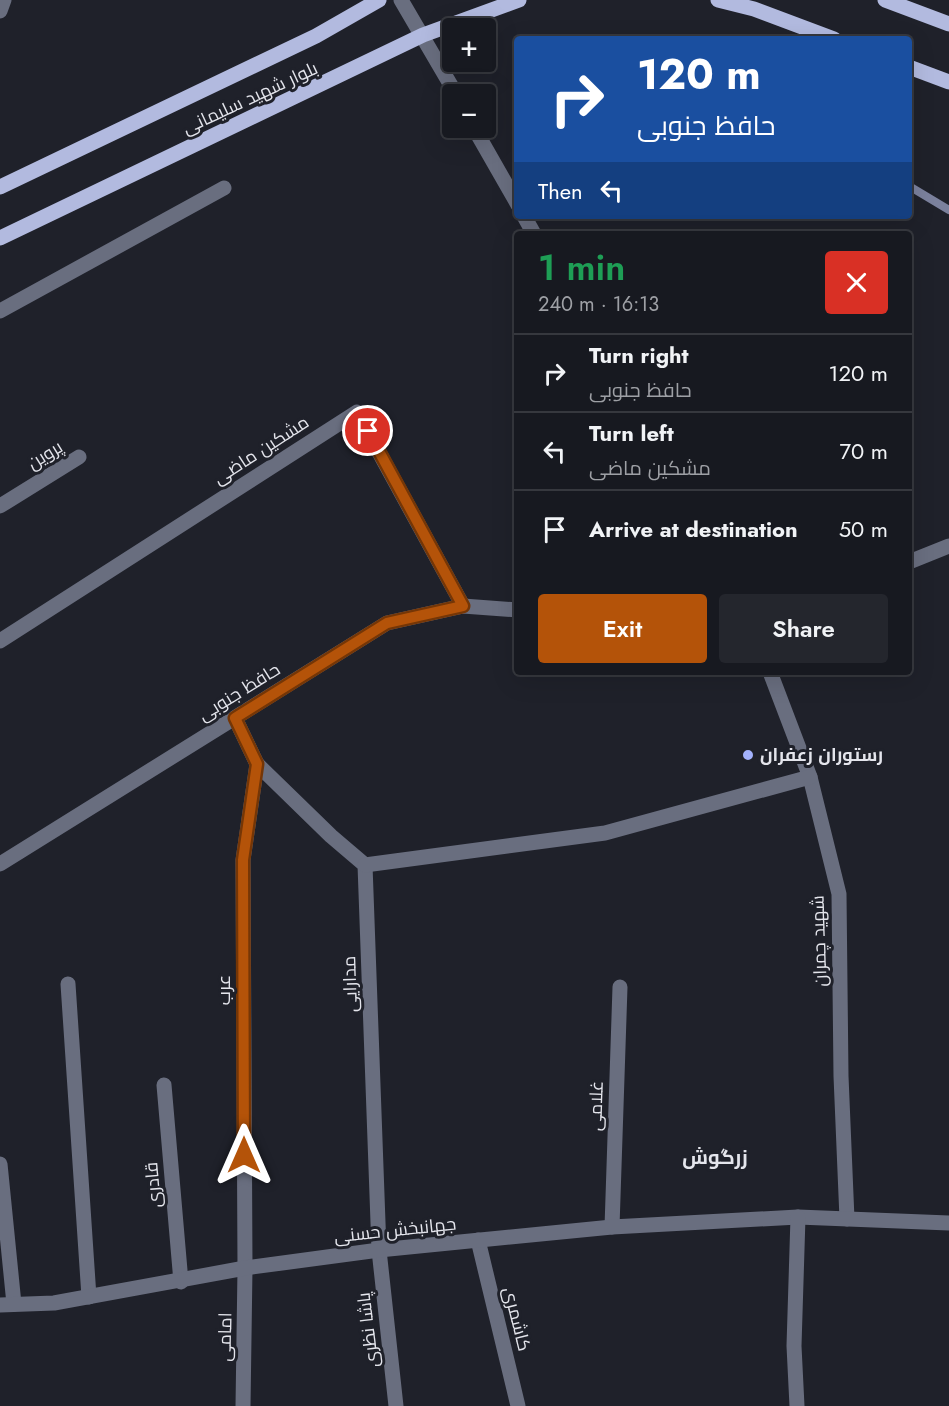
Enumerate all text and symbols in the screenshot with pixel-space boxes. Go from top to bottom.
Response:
map controls [442,18,496,138]
button: + [442,18,496,72]
text: 120 m [637,44,761,105]
street label: بلوار شهید سلیمانی [178,55,322,141]
icon: right [538,60,616,138]
button: − [442,84,496,138]
text: حافظ جنوبی [637,106,776,145]
icon: left [595,174,628,207]
text: Then [538,175,583,207]
text: 1 min [538,241,625,293]
button: close [825,251,888,314]
text: 240 m · 16:13 [538,290,659,319]
text: Turn right [589,339,689,371]
icon: right [538,357,571,390]
text: 120 m [829,357,888,389]
text: حافظ جنوبی [589,376,692,405]
pin [342,405,393,456]
street label: مشکین ماضی [208,409,314,491]
icon: arrive [351,414,384,447]
text: Turn left [589,417,674,449]
street label: پروین [22,434,68,476]
icon: left [538,435,571,468]
text: 70 m [839,435,888,467]
text: مشکین ماضی [589,454,711,483]
icon: arrive [538,513,571,546]
text: Arrive at destination [589,513,798,545]
text: 50 m [839,513,888,545]
button: Exit [538,594,707,663]
button: Share [719,594,888,663]
street label: حافظ جنوبی [193,656,285,728]
place label: رستوران زعفران [760,742,883,768]
marker: رستوران زعفران [741,748,755,762]
street label: شهید چمران [804,895,834,987]
street label: مدارایی [336,955,364,1013]
street label: عرب [211,975,237,1005]
street label: غلامی [582,1080,610,1132]
position arrow [212,1123,276,1187]
district label: زرگوش [682,1143,748,1172]
street label: قادری [138,1161,168,1209]
street label: جهانبخش حسنی [333,1211,457,1249]
street label: کاشمری [497,1284,537,1354]
street label: پاشا نظری [350,1291,386,1369]
street label: امامی [212,1312,238,1362]

